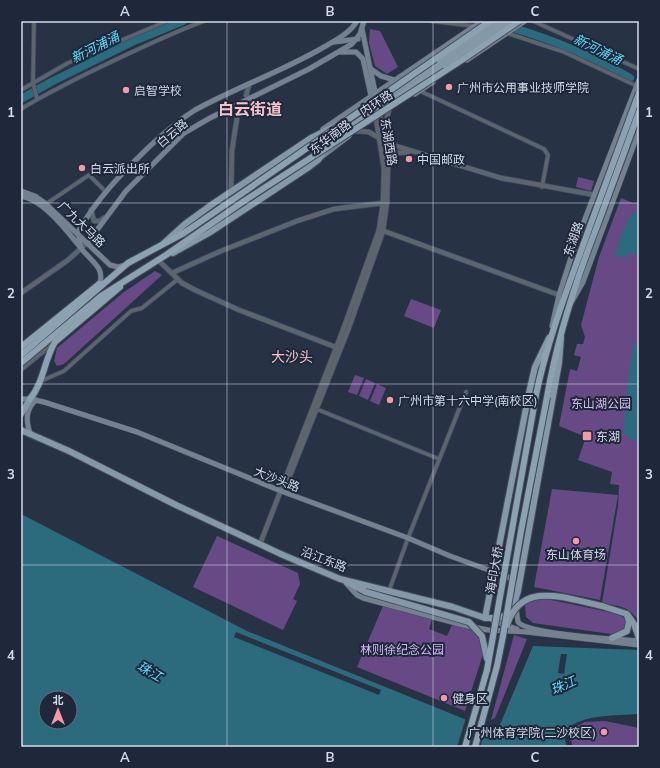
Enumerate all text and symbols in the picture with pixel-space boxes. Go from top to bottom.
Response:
text: A [120,3,130,19]
text: B [326,3,335,19]
text: C [531,3,540,19]
water label: 新河浦涌 [68,27,124,66]
water label: 新河浦涌 [571,30,627,68]
place label: 广州市公用事业技师学院 [457,80,589,95]
marker: 广州市公用事业技师学院 [444,82,454,92]
place label: 启智学校 [134,83,182,98]
marker: 启智学校 [121,85,131,95]
street label: 内环路 [357,87,395,119]
district label: 白云街道 [218,99,282,119]
text: 1 [7,104,15,120]
text: 1 [645,104,653,120]
street label: 白云路 [153,116,191,150]
street label: 东华南路 [306,117,354,157]
street label: 东湖西路 [378,117,400,167]
place label: 中国邮政 [417,152,465,167]
marker: 中国邮政 [404,154,414,164]
place label: 白云派出所 [90,161,150,176]
marker: 白云派出所 [77,163,87,173]
street label: 广九大马路 [55,198,109,250]
street label: 东湖路 [560,220,586,258]
text: 2 [7,285,15,301]
text: 2 [645,285,653,301]
district label: 大沙头 [271,348,313,366]
place label: 广州市第十六中学(南校区) [398,393,538,408]
marker: 广州市第十六中学(南校区) [385,395,395,405]
park label: 东山湖公园 [571,396,631,411]
place label: 东湖 [596,429,620,444]
marker: 东湖 [581,430,593,442]
street label: 大沙头路 [252,463,302,495]
text: 3 [7,466,15,482]
text: 3 [645,466,653,482]
marker: 东山体育场 [571,536,581,546]
street label: 沿江东路 [299,543,349,575]
street label: 海印大桥 [482,545,506,595]
place label: 东山体育场 [546,547,606,562]
park label: 林则徐纪念公园 [360,642,444,657]
text: 4 [7,647,15,663]
text: 4 [645,647,653,663]
water label: 珠江 [135,658,167,685]
water label: 珠江 [548,672,580,698]
north arrow [38,690,78,730]
place label: 健身区 [452,691,488,706]
text: 北 [53,693,64,707]
marker: 健身区 [439,693,449,703]
place label: 广州体育学院(二沙校区) [468,725,596,740]
marker: 广州体育学院(二沙校区) [599,727,609,737]
text: A [120,749,130,765]
text: B [326,749,335,765]
text: C [531,749,540,765]

